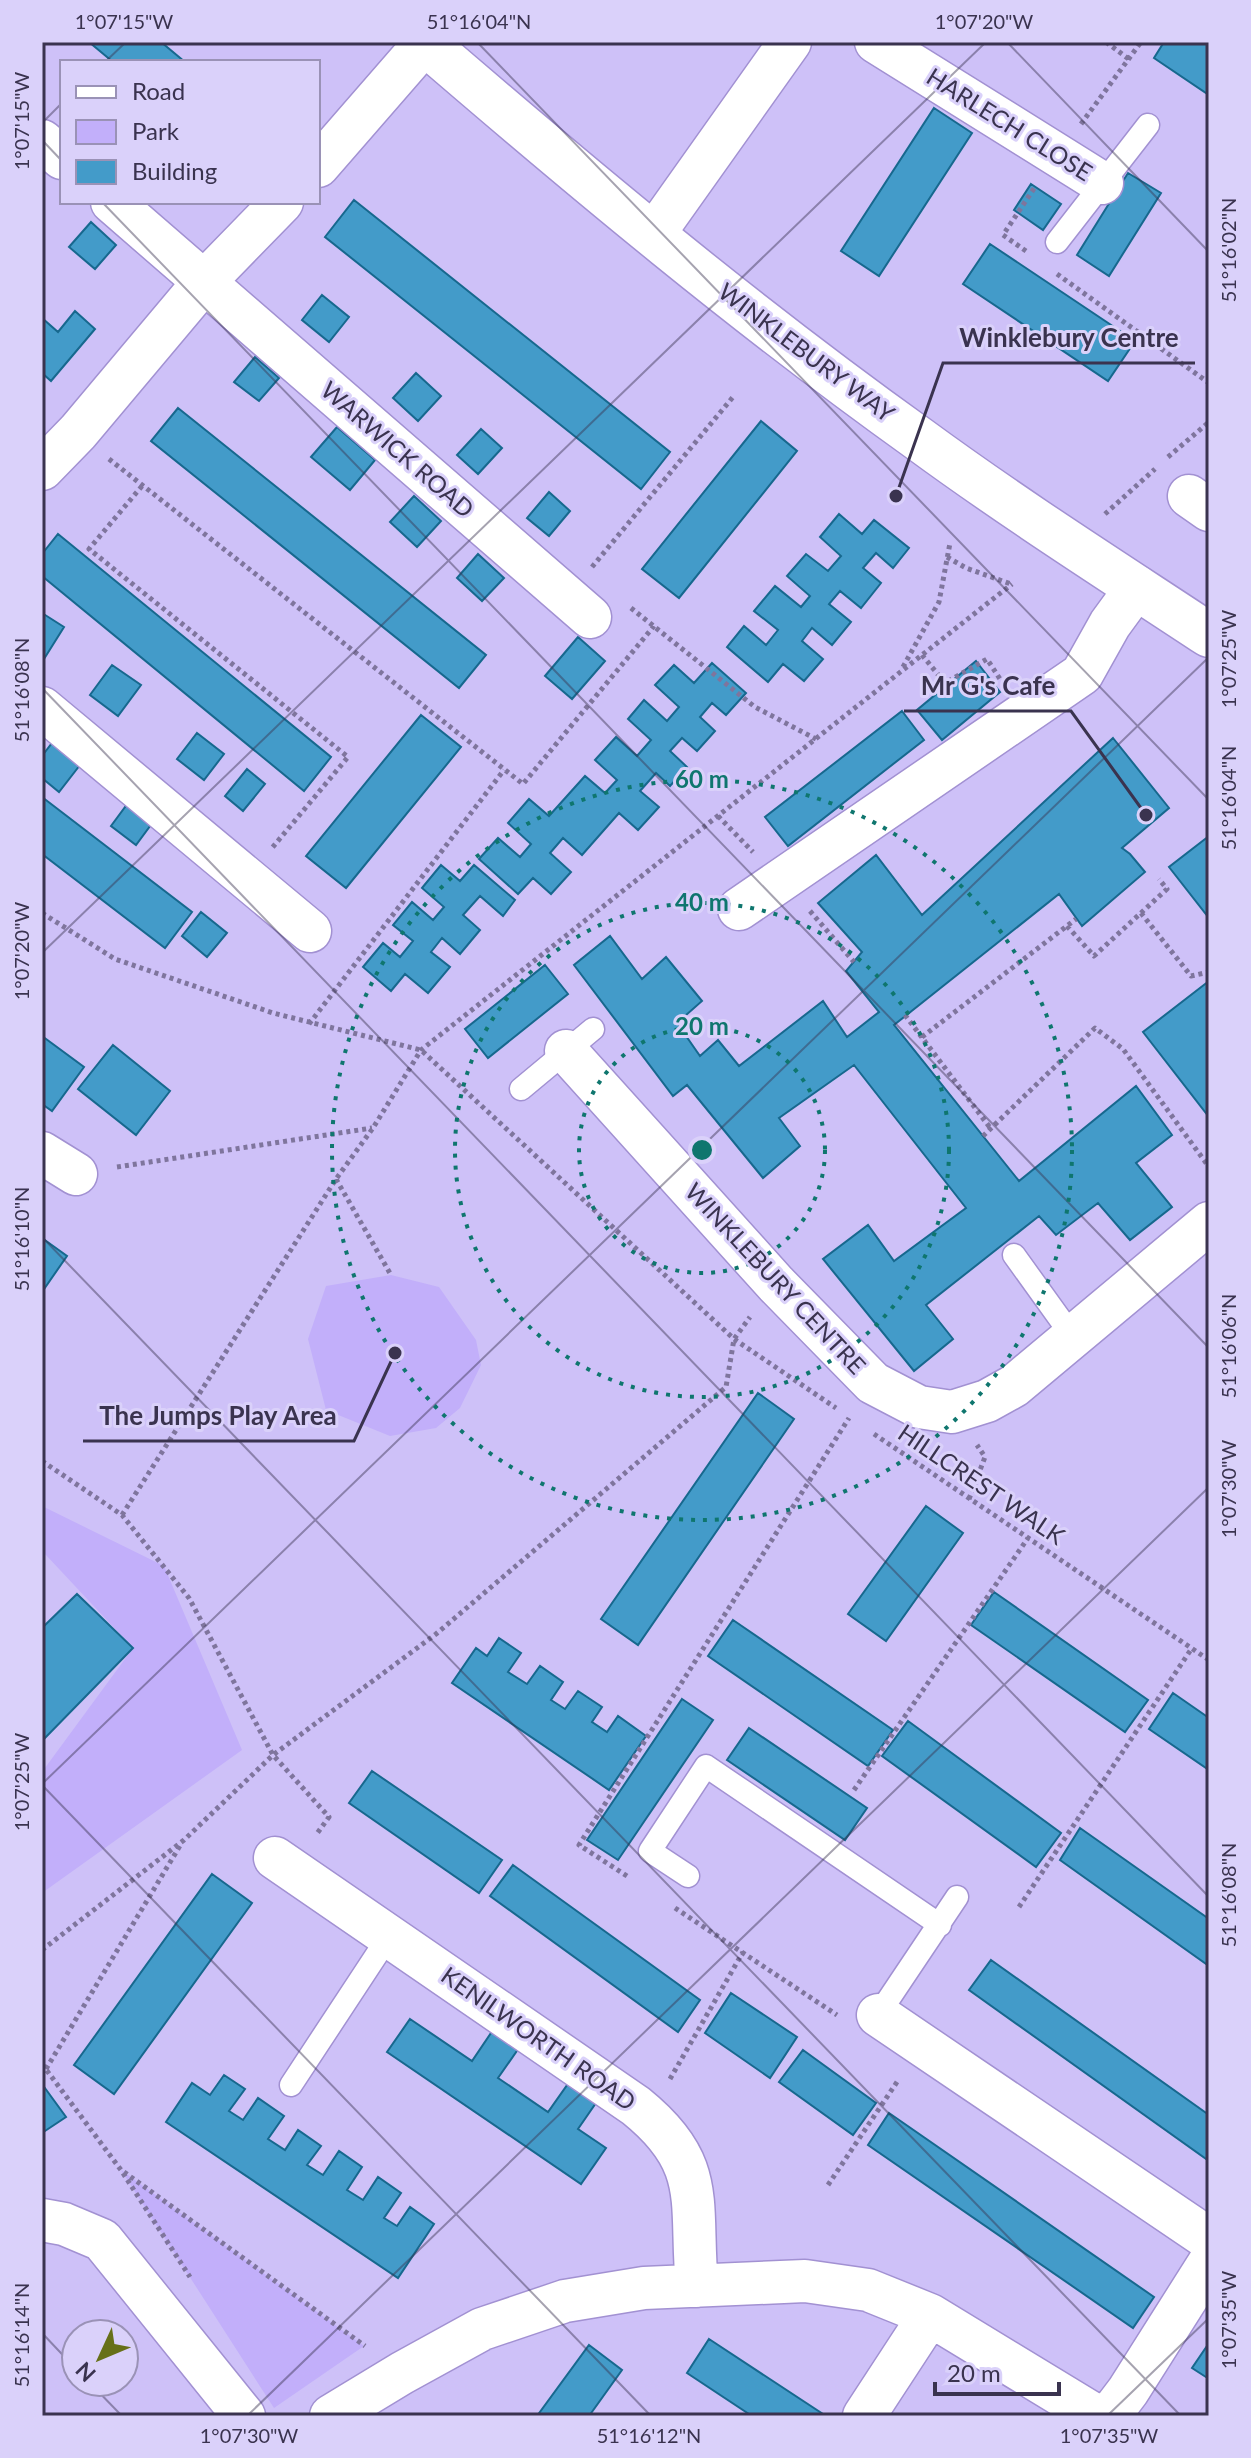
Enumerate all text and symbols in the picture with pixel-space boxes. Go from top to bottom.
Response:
text: 1°07'15"W [75,9,174,33]
text: 51°16'04"N [427,9,531,33]
text: 1°07'20"W [935,9,1034,33]
legend [60,60,320,204]
street label: HARLECH CLOSE [922,61,1098,186]
text: 1°07'15"W [9,71,33,170]
text: Road [132,76,185,105]
text: Park [132,116,180,145]
text: Building [132,156,217,185]
text: 51°16'02"N [1216,198,1240,302]
street label: WINKLEBURY WAY [713,276,901,427]
callout: Winklebury Centre [943,313,1195,363]
text: Winklebury Centre [959,321,1179,353]
street label: WARWICK ROAD [316,375,480,523]
text: 1°07'25"W [1216,609,1240,708]
text: 51°16'08"N [9,638,33,742]
callout: Mr G's Cafe [904,661,1071,711]
text: Mr G's Cafe [921,669,1055,701]
text: 51°16'04"N [1216,746,1240,850]
text: 60 m [675,764,729,793]
text: 40 m [675,887,729,916]
text: 1°07'20"W [9,901,33,1000]
text: 20 m [675,1011,729,1040]
centre of rings [688,1136,716,1164]
street label: WINKLEBURY CENTRE [680,1176,872,1380]
text: 51°16'10"N [9,1187,33,1291]
text: 51°16'06"N [1216,1294,1240,1398]
callout: The Jumps Play Area [83,1391,354,1441]
text: The Jumps Play Area [99,1399,337,1431]
street label: HILLCREST WALK [893,1417,1071,1550]
text: 1°07'30"W [1216,1439,1240,1538]
text: 1°07'25"W [9,1732,33,1831]
text: 51°16'08"N [1216,1843,1240,1947]
street label: KENILWORTH ROAD [436,1960,642,2116]
text: 1°07'35"W [1216,2270,1240,2369]
text: 51°16'14"N [9,2283,33,2387]
north arrow [60,2318,140,2398]
scale bar [935,2346,1059,2396]
text: N [70,2357,101,2388]
text: 20 m [947,2358,1001,2387]
text: 1°07'30"W [200,2423,299,2447]
text: 51°16'12"N [597,2423,701,2447]
text: 1°07'35"W [1060,2423,1159,2447]

